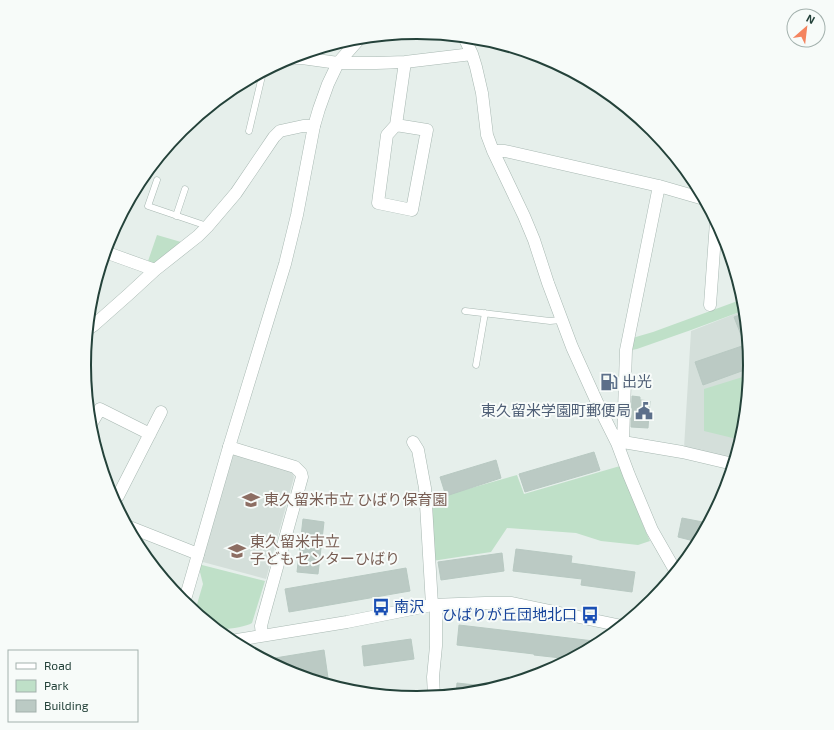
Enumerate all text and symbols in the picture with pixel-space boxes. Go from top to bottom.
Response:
north arrow [786,8,826,48]
text: N [804,11,818,26]
fuel station icon: 出光 [599,372,619,392]
place label: 出光 [622,372,652,390]
place label: 東久留米学園町郵便局 [481,401,631,419]
public building icon: 東久留米学園町郵便局 [634,401,654,421]
school or university icon: 東久留米市立 ひばり保育園 [241,490,261,510]
place label: 東久留米市立 ひばり保育園 [264,490,447,508]
place label: 東久留米市立 子どもセンターひばり [250,532,400,567]
school or university icon: 東久留米市立 子どもセンターひばり [227,541,247,561]
bus stop icon: 南沢 [371,597,391,617]
place label: 南沢 [394,597,424,615]
place label: ひばりが丘団地北口 [442,605,577,623]
bus stop icon: ひばりが丘団地北口 [580,605,600,625]
legend [8,650,138,722]
text: Road [44,658,72,672]
text: Park [44,678,69,692]
text: Building [44,698,89,712]

